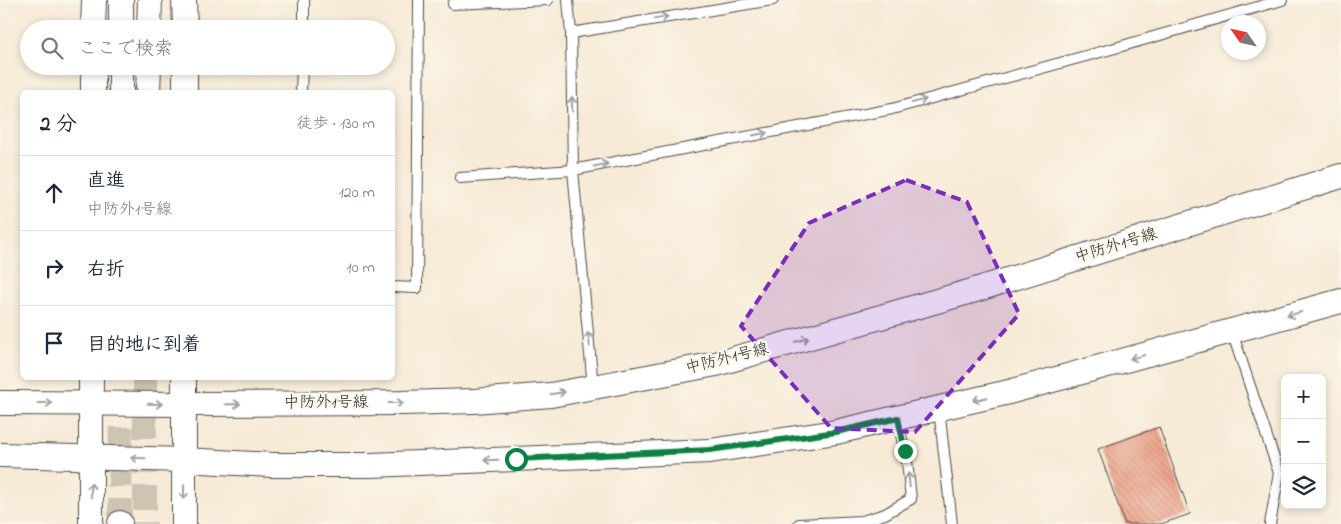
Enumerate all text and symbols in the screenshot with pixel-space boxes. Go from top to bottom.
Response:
one-way arrow [653,13,669,23]
north arrow [1221,15,1266,60]
search box [20,20,395,75]
icon: search [38,34,66,62]
text: ここで検索 [78,36,173,63]
one-way arrow [567,96,577,112]
one-way arrow [911,96,927,106]
text: 2 分 [40,110,77,140]
text: 徒歩 · 130 m [297,112,375,136]
one-way arrow [752,129,768,138]
one-way arrow [592,159,608,169]
text: 直進 [87,168,125,195]
icon: ahead [40,179,68,207]
text: 120 m [339,181,375,205]
text: 中防外1号線 [87,198,172,222]
street label: 中防外1号線 [1072,222,1160,270]
icon: right [40,254,68,282]
text: 10 m [347,256,375,280]
text: 右折 [87,257,125,284]
one-way arrow [1287,310,1303,320]
icon: arrive [40,329,68,357]
one-way arrow [584,331,594,347]
text: 目的地に到着 [87,332,201,359]
one-way arrow [793,334,809,344]
street label: 中防外1号線 [683,337,771,381]
one-way arrow [1130,353,1146,362]
map controls [1281,374,1326,509]
button: + [1281,374,1326,419]
one-way arrow [549,388,565,398]
street label: 中防外1号線 [283,391,369,415]
one-way arrow [973,395,989,404]
one-way arrow [37,398,53,408]
one-way arrow [387,398,403,408]
one-way arrow [146,399,163,409]
one-way arrow [224,399,241,409]
button: − [1281,419,1326,464]
route end [894,440,917,463]
route start [505,448,528,471]
one-way arrow [130,454,146,463]
one-way arrow [483,455,499,465]
button: layers [1281,464,1326,509]
one-way arrow [904,472,914,488]
one-way arrow [86,483,96,499]
one-way arrow [179,484,189,500]

